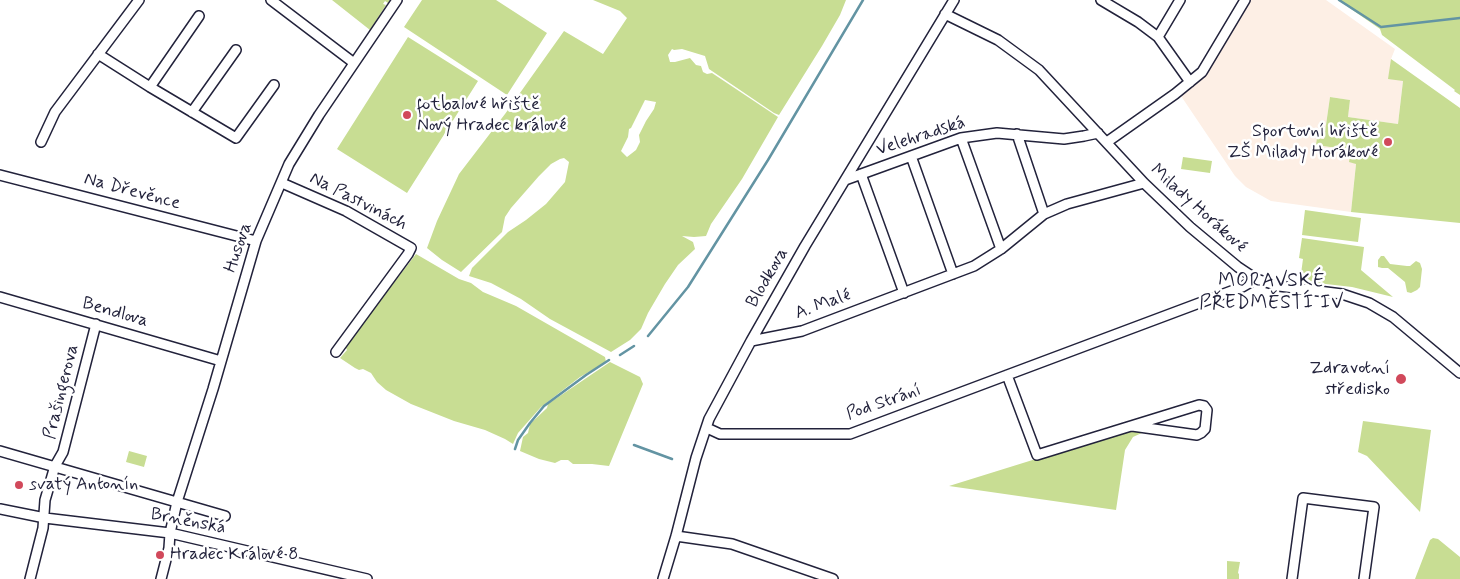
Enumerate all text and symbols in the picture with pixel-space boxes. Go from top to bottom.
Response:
place label: fotbalové hřiště Nový Hradec králové [417,94,566,136]
marker: fotbalové hřiště Nový Hradec králové [401,109,413,121]
street label: Velehradská [874,112,968,162]
place label: Sportovní hřiště ZŠ Milady Horákové [1227,121,1378,163]
marker: Sportovní hřiště ZŠ Milady Horákové [1382,136,1394,148]
street label: Milady Horákové [1145,160,1251,258]
street label: Na Pastvinách [306,168,410,236]
street label: Na Dřevěnce [82,169,182,215]
street label: Husova [220,220,258,276]
street label: Blodkova [742,244,794,312]
district label: MORAVSKÉ PŘEDMĚSTÍ IV [1196,271,1348,315]
street label: A. Malé [792,285,854,325]
street label: Bendlova [80,293,150,333]
street label: Prašingerova [40,342,84,442]
place label: Zdravotní středisko [1310,358,1390,400]
marker: Zdravotní středisko [1394,372,1408,386]
street label: Pod Strání [844,380,924,426]
place label: svatý Antonín [29,474,138,496]
marker: svatý Antonín [13,479,25,491]
street label: Brněnská [149,504,227,540]
place label: Hradec Králové 8 [170,544,298,566]
marker: Hradec Králové 8 [154,549,166,561]

